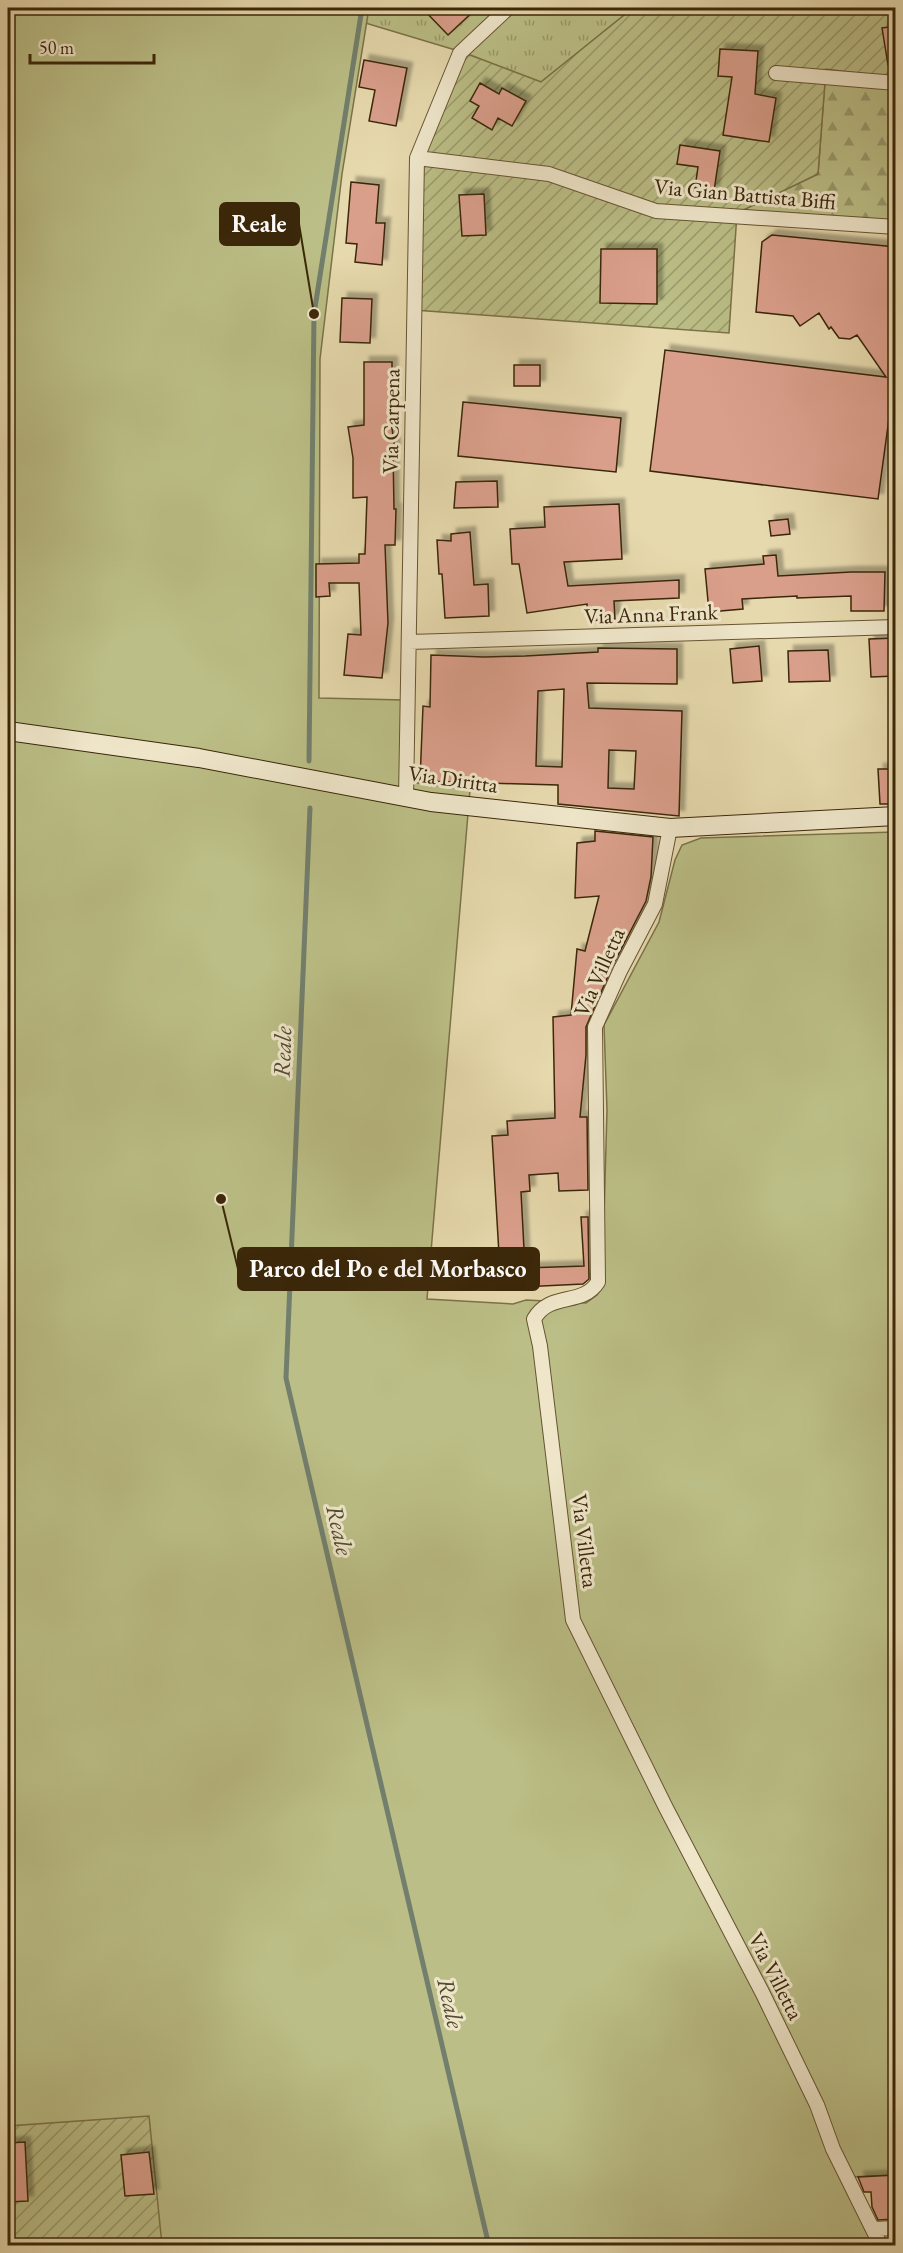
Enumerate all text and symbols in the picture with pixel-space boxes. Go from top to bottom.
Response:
scale bar [30,27,154,65]
text: 50 m [39,36,74,59]
street label: Via Gian Battista Biffi [653,172,837,216]
callout: Reale [220,203,299,245]
text: Reale [231,208,287,239]
street label: Via Carpena [376,368,406,474]
street label: Via Anna Frank [584,597,719,631]
street label: Via Diritta [406,758,500,800]
street label: Via Villetta [567,923,632,1021]
water label: Reale [266,1025,298,1078]
callout: Parco del Po e del Morbasco [238,1248,539,1290]
text: Parco del Po e del Morbasco [249,1253,527,1284]
street label: Via Villetta [565,1492,605,1590]
water label: Reale [319,1502,361,1559]
street label: Via Villetta [742,1927,810,2025]
water label: Reale [430,1975,472,2032]

